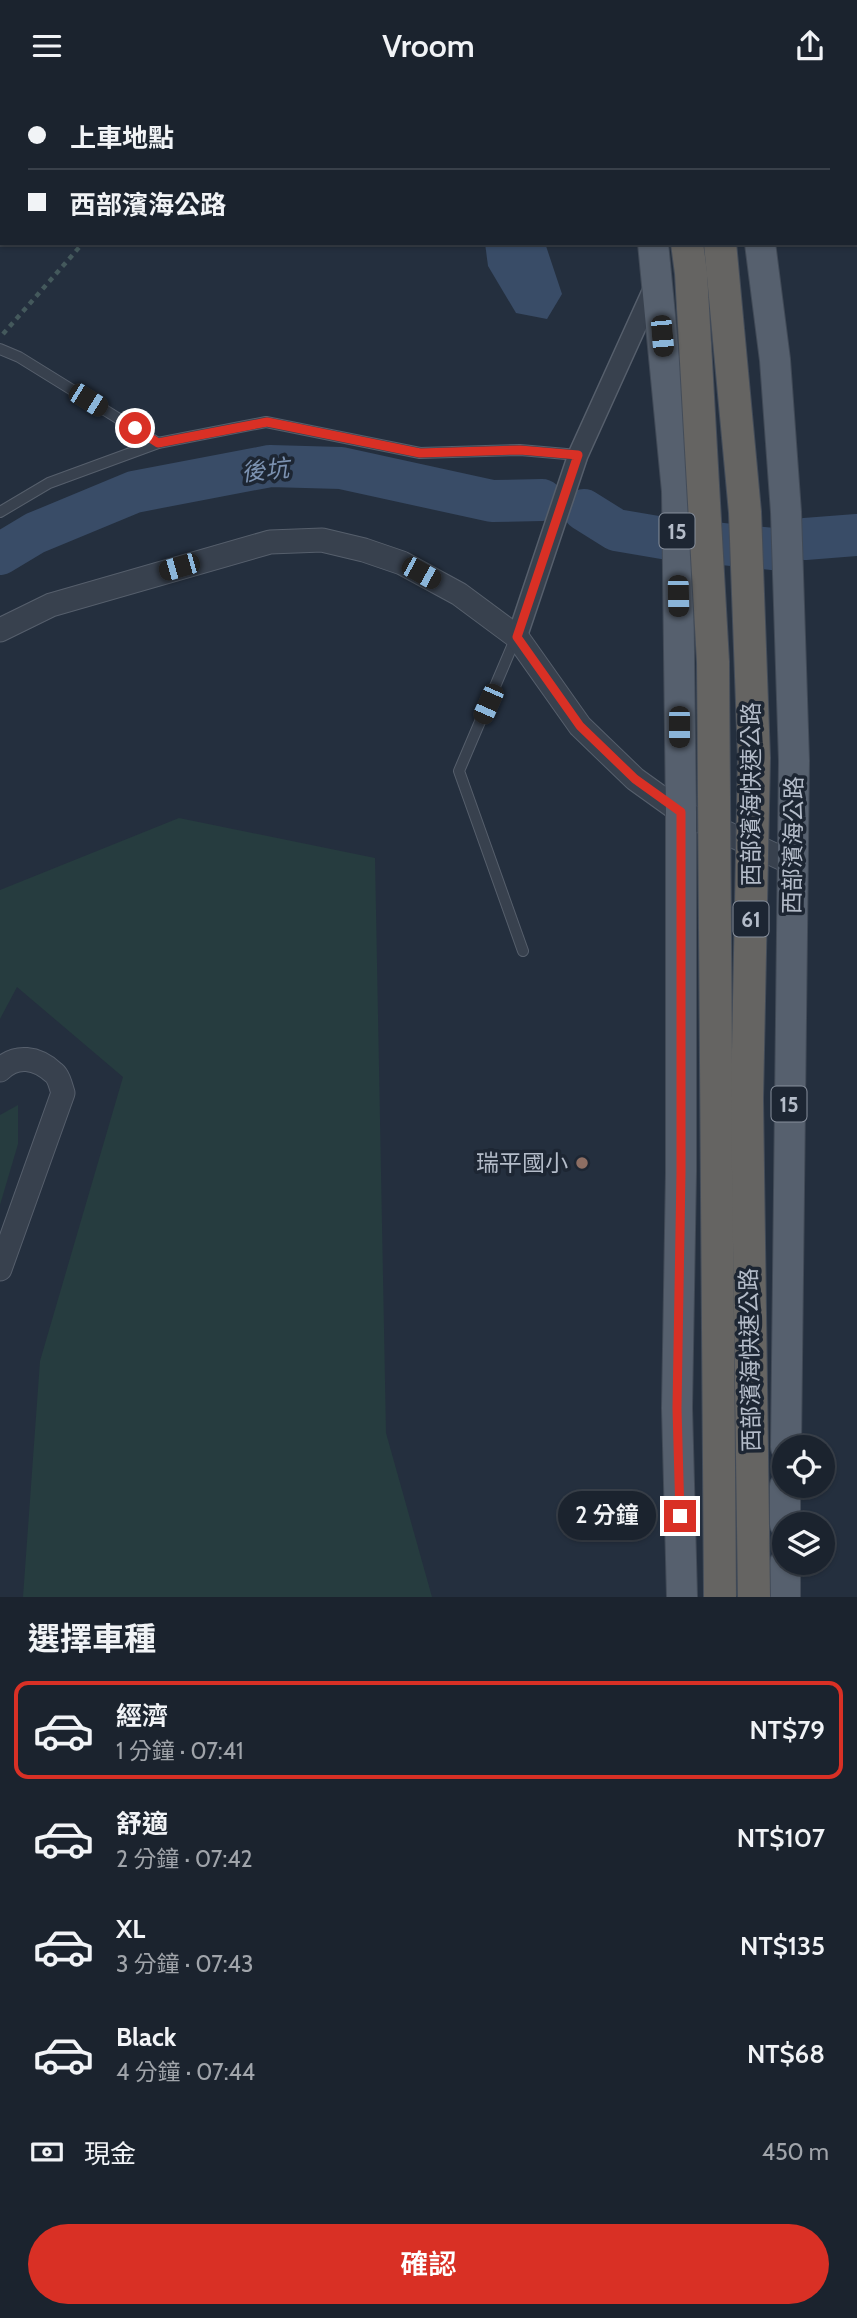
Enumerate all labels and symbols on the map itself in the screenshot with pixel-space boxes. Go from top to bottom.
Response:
car [650,314,675,358]
car [65,380,112,420]
route start [119,412,151,444]
water label: 後坑 [240,453,293,487]
road number: 15 [660,513,694,549]
car [156,551,203,583]
car [398,554,445,592]
car [668,575,689,617]
car [470,681,507,727]
street label: 西部濱海快速公路 [737,702,765,886]
car [669,706,690,748]
street label: 西部濱海公路 [778,776,808,914]
road number: 61 [734,901,768,937]
road number: 15 [772,1087,806,1121]
place label: 瑞平國小 [476,1149,568,1177]
marker: 瑞平國小 [574,1155,590,1171]
street label: 西部濱海快速公路 [734,1268,766,1452]
callout: 2 分鐘 [558,1491,656,1541]
route end [664,1500,696,1532]

